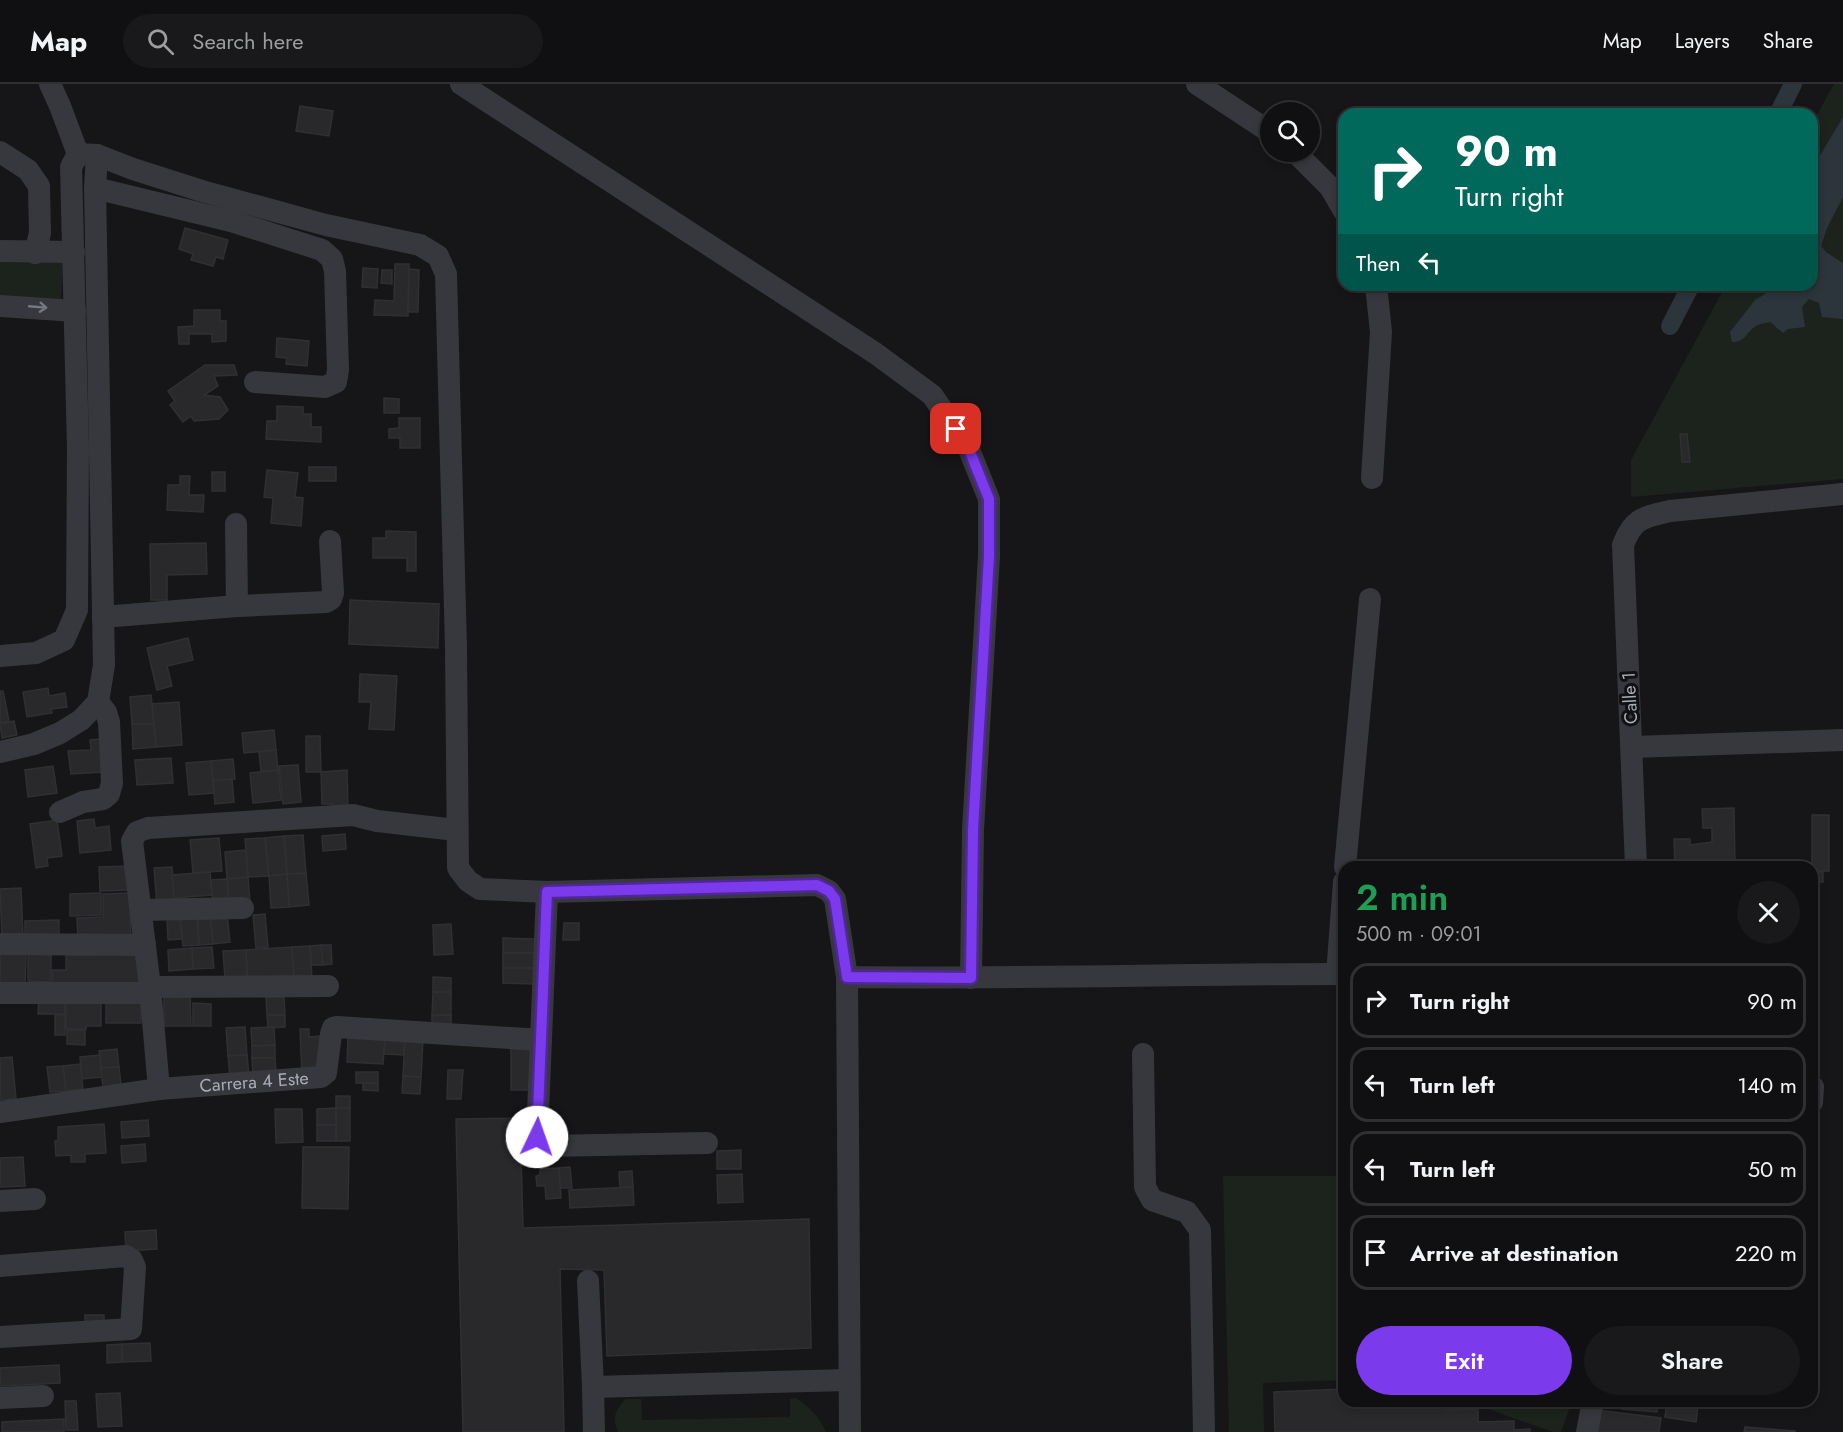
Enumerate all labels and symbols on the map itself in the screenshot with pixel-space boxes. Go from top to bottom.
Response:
one-way arrow [27,302,47,313]
pin [930,403,981,454]
street label: Calle 1 [1616,671,1644,725]
street label: Carrera 4 Este [199,1065,310,1099]
position arrow [505,1105,569,1169]

